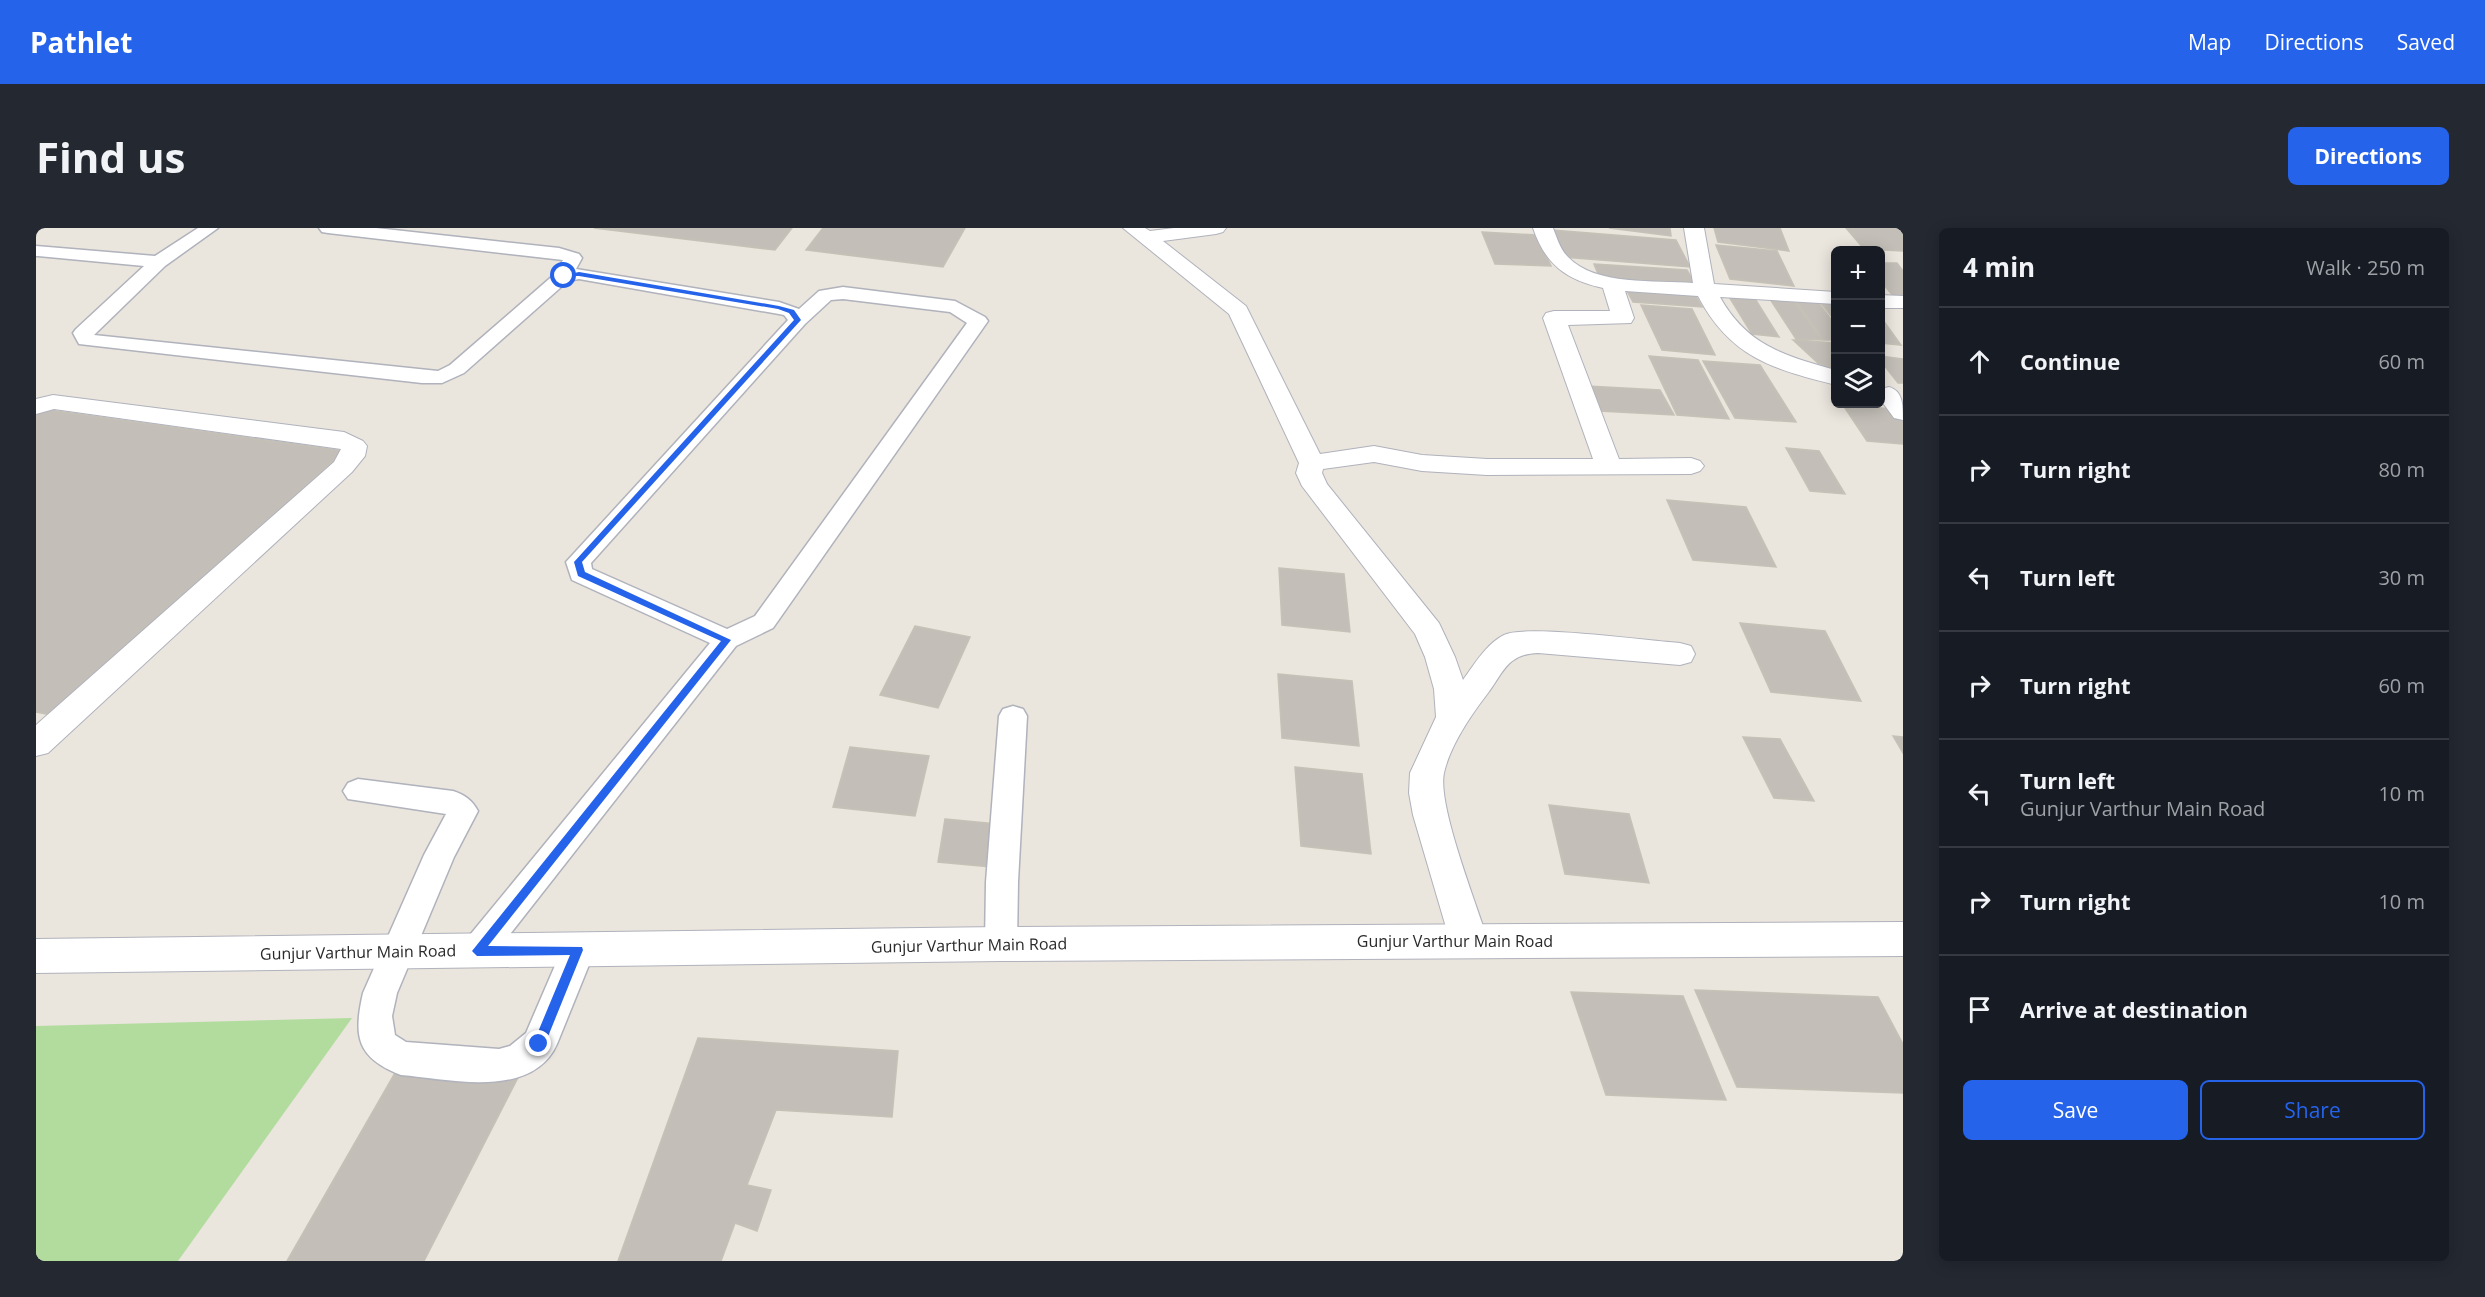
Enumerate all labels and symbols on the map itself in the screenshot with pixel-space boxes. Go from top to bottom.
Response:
route start [550,262,576,288]
street label: Gunjur Varthur Main Road [1357,930,1553,952]
street label: Gunjur Varthur Main Road [871,932,1067,958]
street label: Gunjur Varthur Main Road [260,939,456,965]
route end [525,1030,551,1056]

